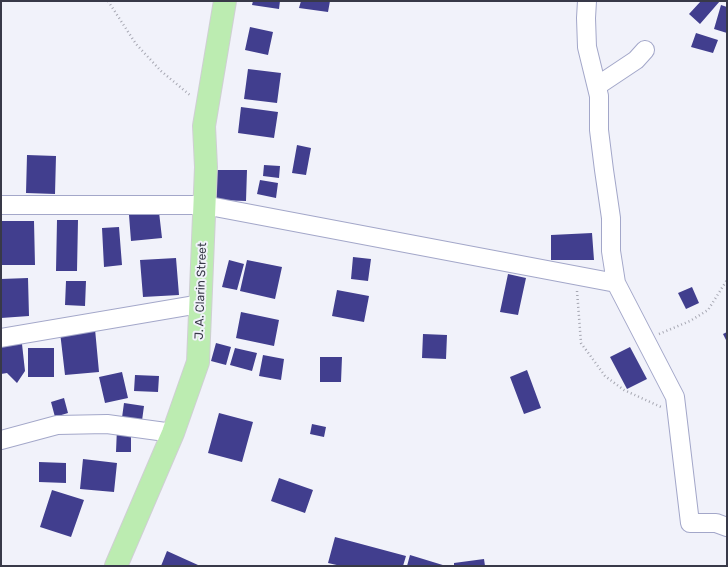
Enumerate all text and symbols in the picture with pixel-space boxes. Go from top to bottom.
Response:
street label: J. A. Clarin Street [192,242,210,340]

